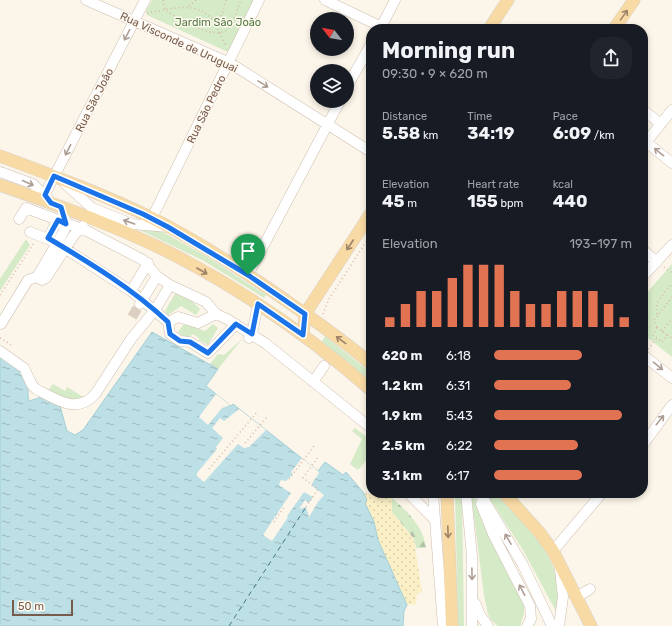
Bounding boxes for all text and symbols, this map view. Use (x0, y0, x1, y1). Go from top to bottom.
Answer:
one-way arrow (620, 9, 628, 20)
street label: Rua Visconde de Uruguai (118, 10, 240, 75)
north arrow (310, 12, 354, 56)
map controls (310, 12, 354, 108)
park label: Jardim São João (175, 16, 261, 29)
one-way arrow (123, 29, 131, 41)
text: Morning run (382, 37, 515, 64)
button: share (590, 37, 632, 79)
button: layers (310, 64, 354, 108)
street label: Rua São João (73, 66, 116, 134)
text: 09:30 · 9 × 620 m (382, 66, 488, 81)
street label: Rua São Pedro (184, 73, 229, 146)
one-way arrow (257, 80, 269, 88)
text: Distance (382, 110, 427, 123)
text: Time (467, 110, 492, 123)
text: Pace (553, 110, 578, 123)
text: 5.58 (382, 123, 420, 143)
text: 34:19 (467, 123, 514, 143)
text: 6:09 (553, 123, 591, 143)
text: km (420, 129, 438, 142)
text: /km (591, 129, 615, 142)
one-way arrow (63, 144, 71, 156)
one-way arrow (654, 148, 665, 157)
text: Elevation (382, 178, 429, 191)
text: Heart rate (467, 178, 519, 191)
text: kcal (553, 178, 573, 191)
one-way arrow (22, 180, 34, 187)
text: 45 (382, 191, 405, 211)
text: 155 (467, 191, 498, 211)
text: 440 (553, 191, 587, 211)
text: m (405, 197, 417, 210)
text: bpm (498, 197, 523, 210)
one-way arrow (124, 218, 136, 226)
pin (231, 234, 265, 275)
text: Elevation (382, 236, 438, 251)
text: 193–197 m (569, 236, 632, 251)
one-way arrow (346, 239, 354, 250)
icon: arrive (237, 240, 259, 262)
one-way arrow (196, 267, 208, 275)
one-way arrow (335, 336, 346, 344)
text: 620 m (382, 348, 422, 363)
text: 6:18 (446, 348, 471, 363)
one-way arrow (652, 362, 663, 371)
text: 1.2 km (382, 378, 423, 393)
text: 6:31 (446, 378, 470, 393)
text: 1.9 km (382, 408, 422, 423)
text: 5:43 (446, 408, 473, 423)
one-way arrow (656, 414, 665, 425)
text: 2.5 km (382, 438, 425, 453)
text: 6:22 (446, 438, 472, 453)
text: 3.1 km (382, 468, 422, 483)
text: 6:17 (446, 468, 469, 483)
one-way arrow (445, 525, 452, 538)
one-way arrow (503, 533, 511, 545)
one-way arrow (468, 567, 476, 580)
one-way arrow (517, 584, 525, 596)
scale bar (12, 598, 73, 617)
text: 50 m (18, 600, 44, 613)

